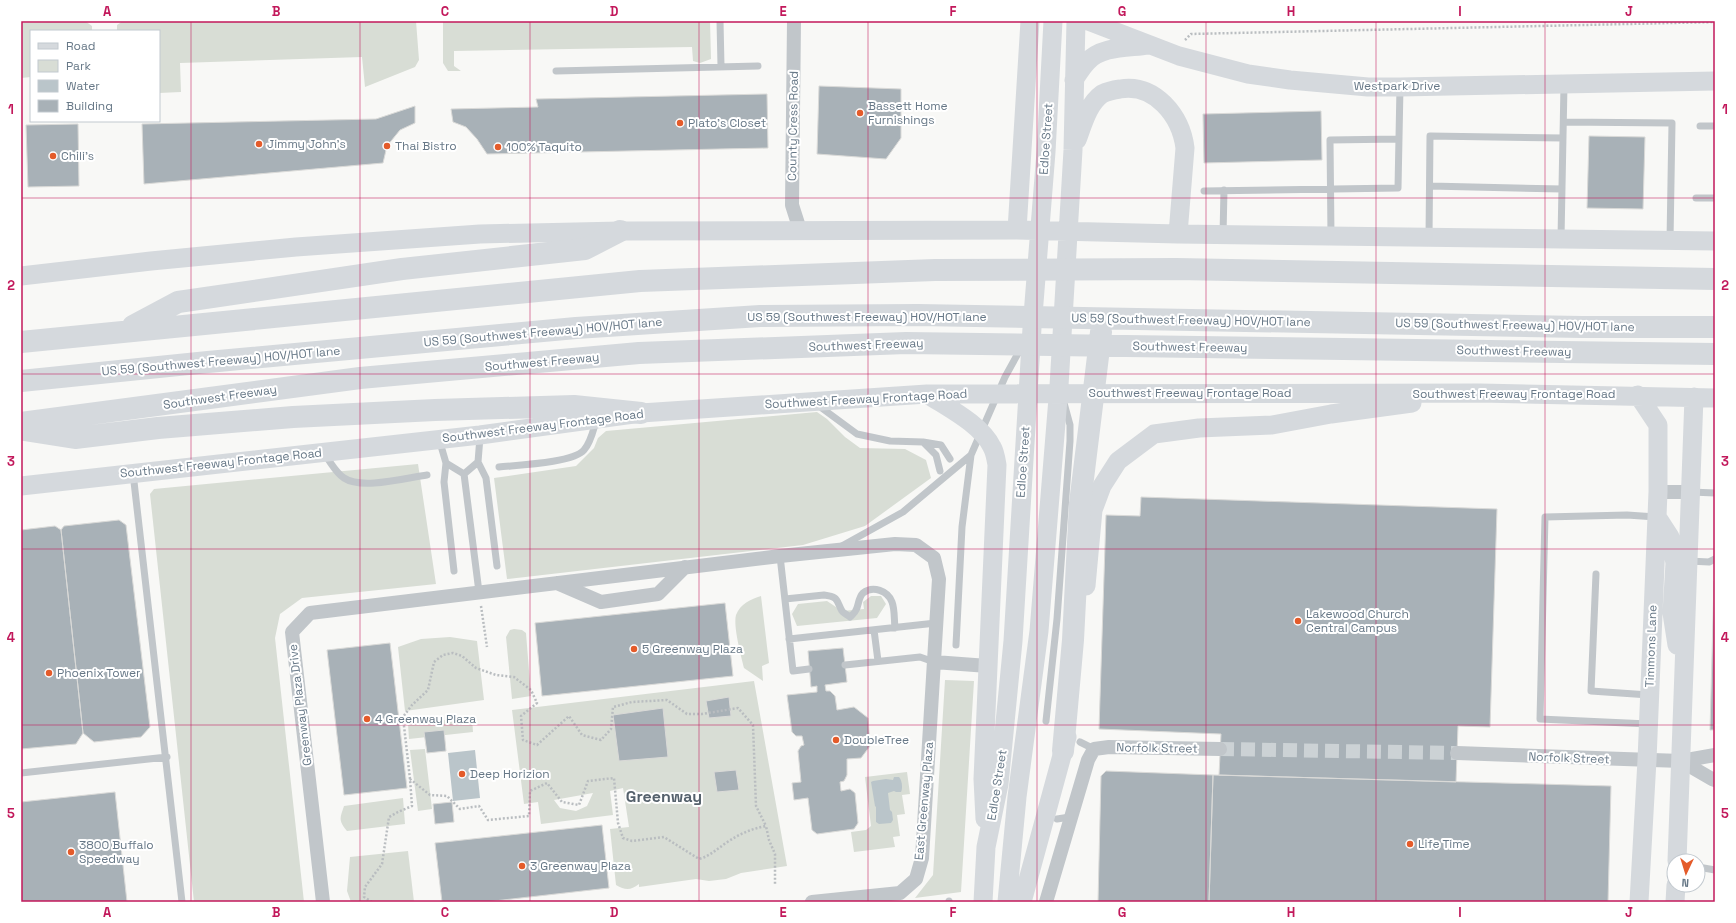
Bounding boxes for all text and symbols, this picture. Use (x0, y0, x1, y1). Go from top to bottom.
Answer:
text: A (103, 3, 112, 20)
text: B (272, 3, 281, 20)
text: C (441, 3, 449, 20)
text: D (610, 3, 619, 20)
text: E (779, 3, 787, 20)
text: F (950, 3, 957, 20)
text: G (1118, 3, 1126, 20)
text: H (1287, 3, 1295, 20)
text: I (1458, 3, 1462, 20)
text: J (1625, 3, 1633, 20)
legend (30, 30, 160, 122)
text: Road (66, 38, 95, 54)
text: Park (66, 58, 91, 74)
street label: County Cress Road (784, 71, 802, 181)
text: Water (66, 78, 100, 94)
street label: Westpark Drive (1354, 78, 1440, 94)
text: Building (66, 98, 113, 114)
place label: Bassett Home Furnishings (868, 98, 948, 128)
text: 1 (8, 101, 14, 118)
text: 1 (1722, 101, 1728, 118)
street label: Edloe Street (1036, 103, 1056, 175)
marker: Bassett Home Furnishings (855, 108, 865, 118)
place label: Plato's Closet (688, 115, 766, 131)
marker: Plato's Closet (675, 118, 685, 128)
place label: Jimmy John's (267, 136, 346, 152)
place label: Thai Bistro (395, 138, 457, 154)
marker: Jimmy John's (254, 139, 264, 149)
place label: 100% Taquito (506, 139, 582, 155)
marker: Thai Bistro (382, 141, 392, 151)
marker: 100% Taquito (493, 142, 503, 152)
place label: Chili's (61, 148, 94, 164)
marker: Chili's (48, 151, 58, 161)
text: 2 (7, 277, 15, 294)
text: 2 (1721, 277, 1729, 294)
street label: US 59 (Southwest Freeway) HOV/HOT lane (747, 309, 987, 325)
street label: US 59 (Southwest Freeway) HOV/HOT lane (1071, 310, 1311, 330)
street label: US 59 (Southwest Freeway) HOV/HOT lane (423, 314, 663, 350)
street label: US 59 (Southwest Freeway) HOV/HOT lane (1395, 315, 1635, 335)
street label: Southwest Freeway (808, 335, 924, 355)
street label: Southwest Freeway (1132, 338, 1248, 356)
street label: Southwest Freeway (1456, 342, 1572, 360)
street label: US 59 (Southwest Freeway) HOV/HOT lane (101, 343, 341, 379)
street label: Southwest Freeway (484, 349, 600, 375)
street label: Southwest Freeway (162, 381, 278, 413)
street label: Southwest Freeway Frontage Road (1089, 385, 1291, 401)
street label: Southwest Freeway Frontage Road (764, 386, 968, 412)
street label: Southwest Freeway Frontage Road (1413, 386, 1615, 402)
street label: Southwest Freeway Frontage Road (441, 406, 645, 446)
street label: Edloe Street (1013, 426, 1033, 498)
street label: Southwest Freeway Frontage Road (119, 444, 323, 482)
text: 3 (7, 453, 15, 470)
text: 3 (1721, 453, 1729, 470)
street label: Timmons Lane (1642, 604, 1660, 688)
place label: Lakewood Church Central Campus (1306, 606, 1409, 636)
marker: Lakewood Church Central Campus (1293, 616, 1303, 626)
text: 4 (7, 629, 15, 646)
text: 4 (1721, 629, 1729, 646)
place label: 5 Greenway Plaza (642, 641, 743, 657)
street label: Greenway Plaza Drive (285, 643, 315, 767)
marker: 5 Greenway Plaza (629, 644, 639, 654)
place label: Phoenix Tower (57, 665, 141, 681)
marker: Phoenix Tower (44, 668, 54, 678)
place label: 4 Greenway Plaza (375, 711, 476, 727)
marker: 4 Greenway Plaza (362, 714, 372, 724)
place label: DoubleTree (844, 732, 909, 748)
marker: DoubleTree (831, 735, 841, 745)
street label: Norfolk Street (1116, 739, 1198, 757)
street label: East Greenway Plaza (911, 741, 937, 861)
street label: Edloe Street (983, 748, 1011, 822)
street label: Norfolk Street (1528, 749, 1610, 767)
place label: Deep Horizion (470, 766, 550, 782)
marker: Deep Horizion (457, 769, 467, 779)
district label: Greenway (626, 786, 702, 807)
text: 5 (7, 805, 15, 822)
text: 5 (1721, 805, 1729, 822)
place label: Life Time (1418, 836, 1470, 852)
place label: 3800 Buffalo Speedway (79, 837, 154, 867)
marker: Life Time (1405, 839, 1415, 849)
marker: 3800 Buffalo Speedway (66, 847, 76, 857)
north arrow (1666, 853, 1706, 893)
place label: 3 Greenway Plaza (530, 858, 631, 874)
marker: 3 Greenway Plaza (517, 861, 527, 871)
text: N (1681, 876, 1689, 890)
text: A (103, 904, 112, 921)
text: B (272, 904, 281, 921)
text: C (441, 904, 449, 921)
text: D (610, 904, 619, 921)
text: E (779, 904, 787, 921)
text: F (950, 904, 957, 921)
text: G (1118, 904, 1126, 921)
text: H (1287, 904, 1295, 921)
text: I (1458, 904, 1462, 921)
text: J (1625, 904, 1633, 921)

